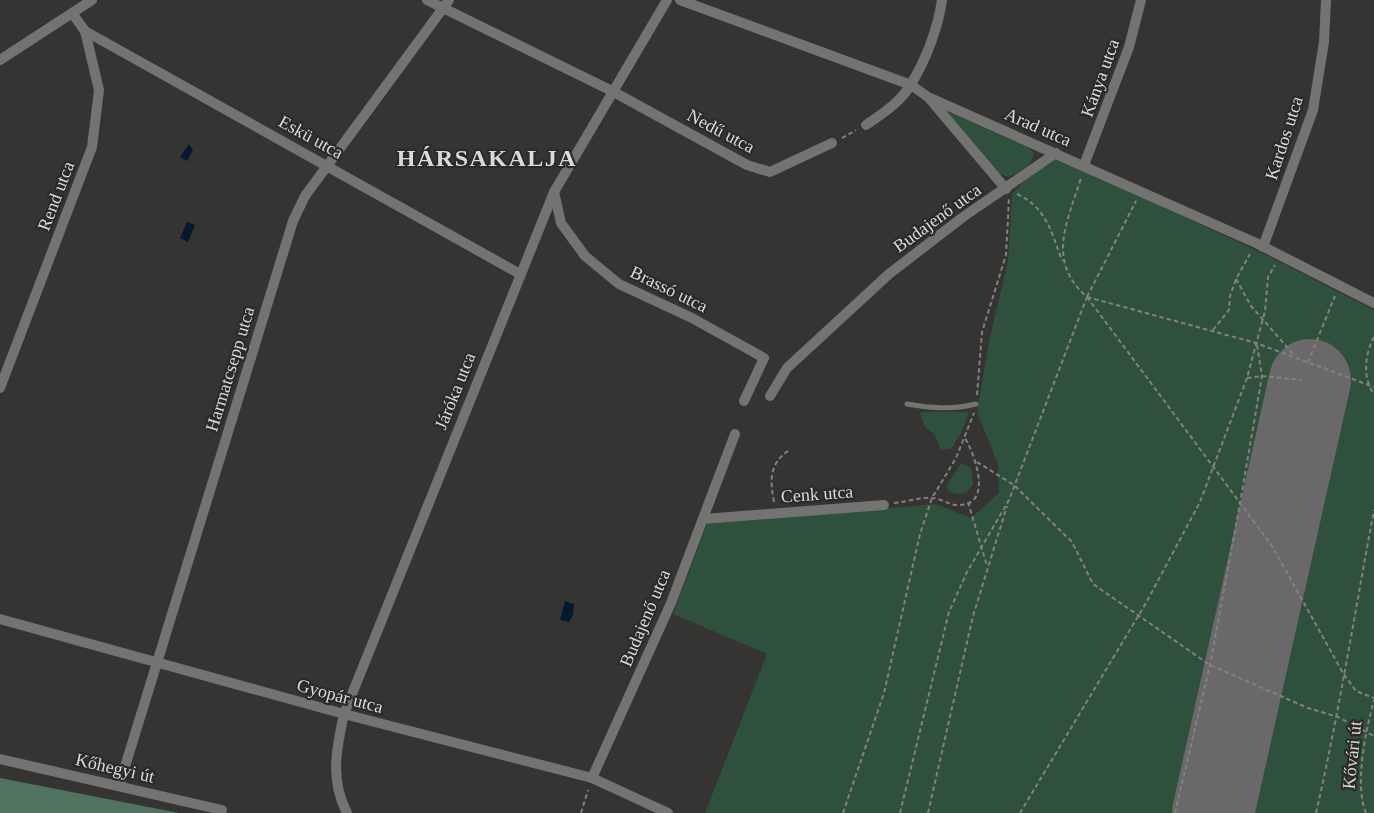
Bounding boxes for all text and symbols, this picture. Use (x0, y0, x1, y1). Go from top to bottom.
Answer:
street label: Kánya utca (1077, 36, 1123, 120)
street label: Kardos utca (1261, 94, 1307, 182)
street label: Arad utca (1002, 104, 1074, 150)
street label: Nedű utca (684, 105, 758, 157)
street label: Eskü utca (275, 111, 347, 163)
district label: HÁRSAKALJA (397, 145, 577, 171)
street label: Rend utca (34, 159, 78, 233)
street label: Budajenő utca (889, 179, 985, 256)
street label: Brassó utca (627, 262, 711, 316)
street label: Harmatcsepp utca (202, 304, 258, 434)
street label: Járóka utca (430, 349, 480, 433)
street label: Cenk utca (780, 481, 854, 507)
street label: Budajenő utca (616, 566, 674, 670)
street label: Gyopár utca (295, 675, 385, 717)
street label: Kővári út (1338, 720, 1366, 790)
street label: Kőhegyi út (74, 749, 156, 787)

